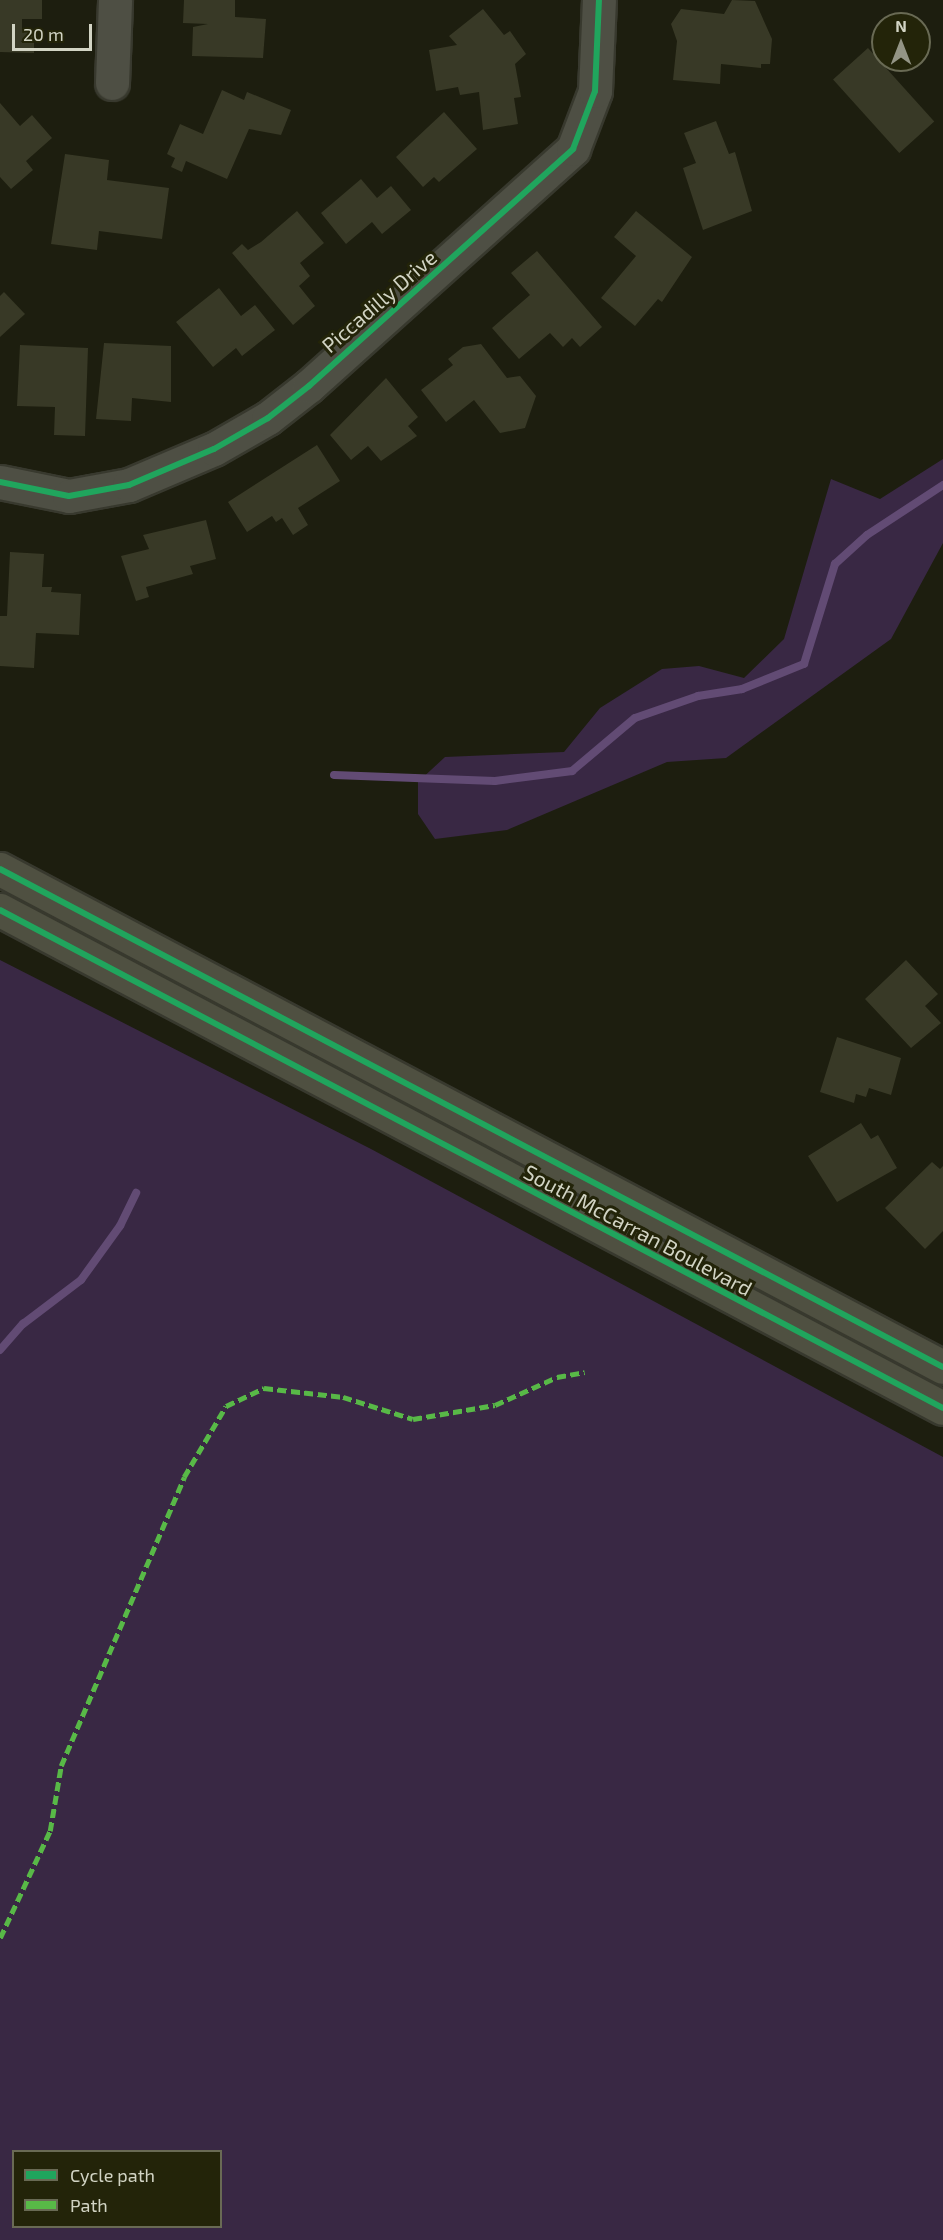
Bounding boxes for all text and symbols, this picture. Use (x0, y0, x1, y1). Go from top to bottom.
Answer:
scale bar (15, 12, 94, 50)
north arrow (871, 12, 931, 72)
text: N (895, 16, 907, 35)
text: 20 m (23, 23, 64, 45)
street label: Piccadilly Drive (316, 244, 442, 358)
street label: South McCarran Boulevard (519, 1159, 757, 1301)
legend (12, 2150, 222, 2228)
text: Cycle path (70, 2164, 155, 2186)
text: Path (70, 2194, 108, 2216)

